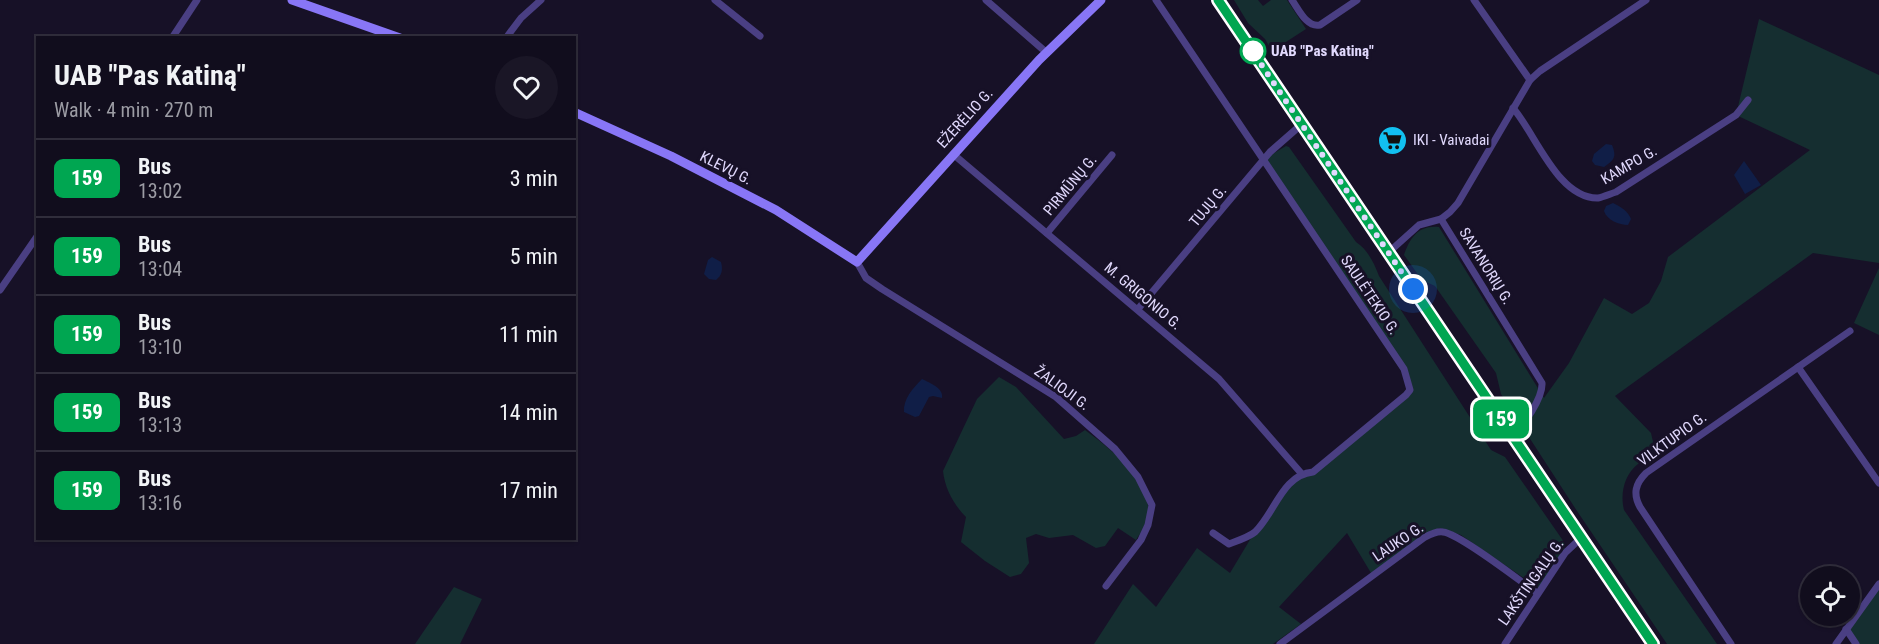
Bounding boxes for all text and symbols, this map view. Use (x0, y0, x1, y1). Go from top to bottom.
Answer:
marker: UAB "Pas Katiną" (1240, 38, 1266, 64)
place label: UAB "Pas Katiną" (1271, 42, 1374, 60)
button: heart (495, 56, 558, 119)
text: UAB "Pas Katiną" (54, 59, 246, 92)
street label: EŽERĖLIO G. (933, 84, 997, 152)
text: Walk · 4 min · 270 m (54, 98, 213, 122)
supermarket icon: IKI - Vaivadai (1376, 124, 1408, 156)
place label: IKI - Vaivadai (1413, 131, 1490, 149)
street label: KAMPO G. (1598, 142, 1660, 188)
street label: KLEVŲ G. (697, 147, 755, 189)
street label: PIRMŪNŲ G. (1039, 151, 1101, 219)
text: Bus (138, 154, 171, 179)
text: 159 (71, 166, 103, 190)
text: 3 min (510, 166, 558, 191)
text: 13:02 (138, 179, 182, 203)
street label: TUJŲ G. (1186, 182, 1230, 230)
street label: SAVANORIŲ G. (1455, 224, 1517, 308)
text: Bus (138, 232, 171, 257)
text: 159 (71, 244, 103, 268)
text: 5 min (510, 244, 558, 269)
street label: SAULĖTEKIO G. (1337, 252, 1403, 338)
text: 13:04 (138, 257, 182, 281)
street label: M. GRIGONIO G. (1101, 258, 1185, 334)
your location (1398, 274, 1428, 304)
text: Bus (138, 310, 171, 335)
text: 159 (71, 322, 103, 346)
text: 11 min (499, 322, 558, 347)
text: 13:10 (138, 335, 182, 359)
street label: ŽALIOJI G. (1031, 362, 1093, 414)
text: Bus (138, 388, 171, 413)
text: 159 (71, 400, 103, 424)
text: 14 min (499, 400, 558, 425)
line badge: 159 (1466, 400, 1535, 438)
text: 159 (1485, 407, 1517, 431)
street label: VILKTUPIO G. (1634, 408, 1710, 470)
text: 13:13 (138, 413, 182, 437)
text: Bus (138, 466, 171, 491)
text: 159 (71, 478, 103, 502)
text: 17 min (499, 478, 558, 503)
text: 13:16 (138, 491, 182, 515)
street label: LAUKO G. (1369, 518, 1427, 566)
street label: LAKŠTINGALŲ G. (1494, 535, 1568, 629)
map controls (1800, 566, 1860, 626)
button: locate (1800, 566, 1860, 626)

